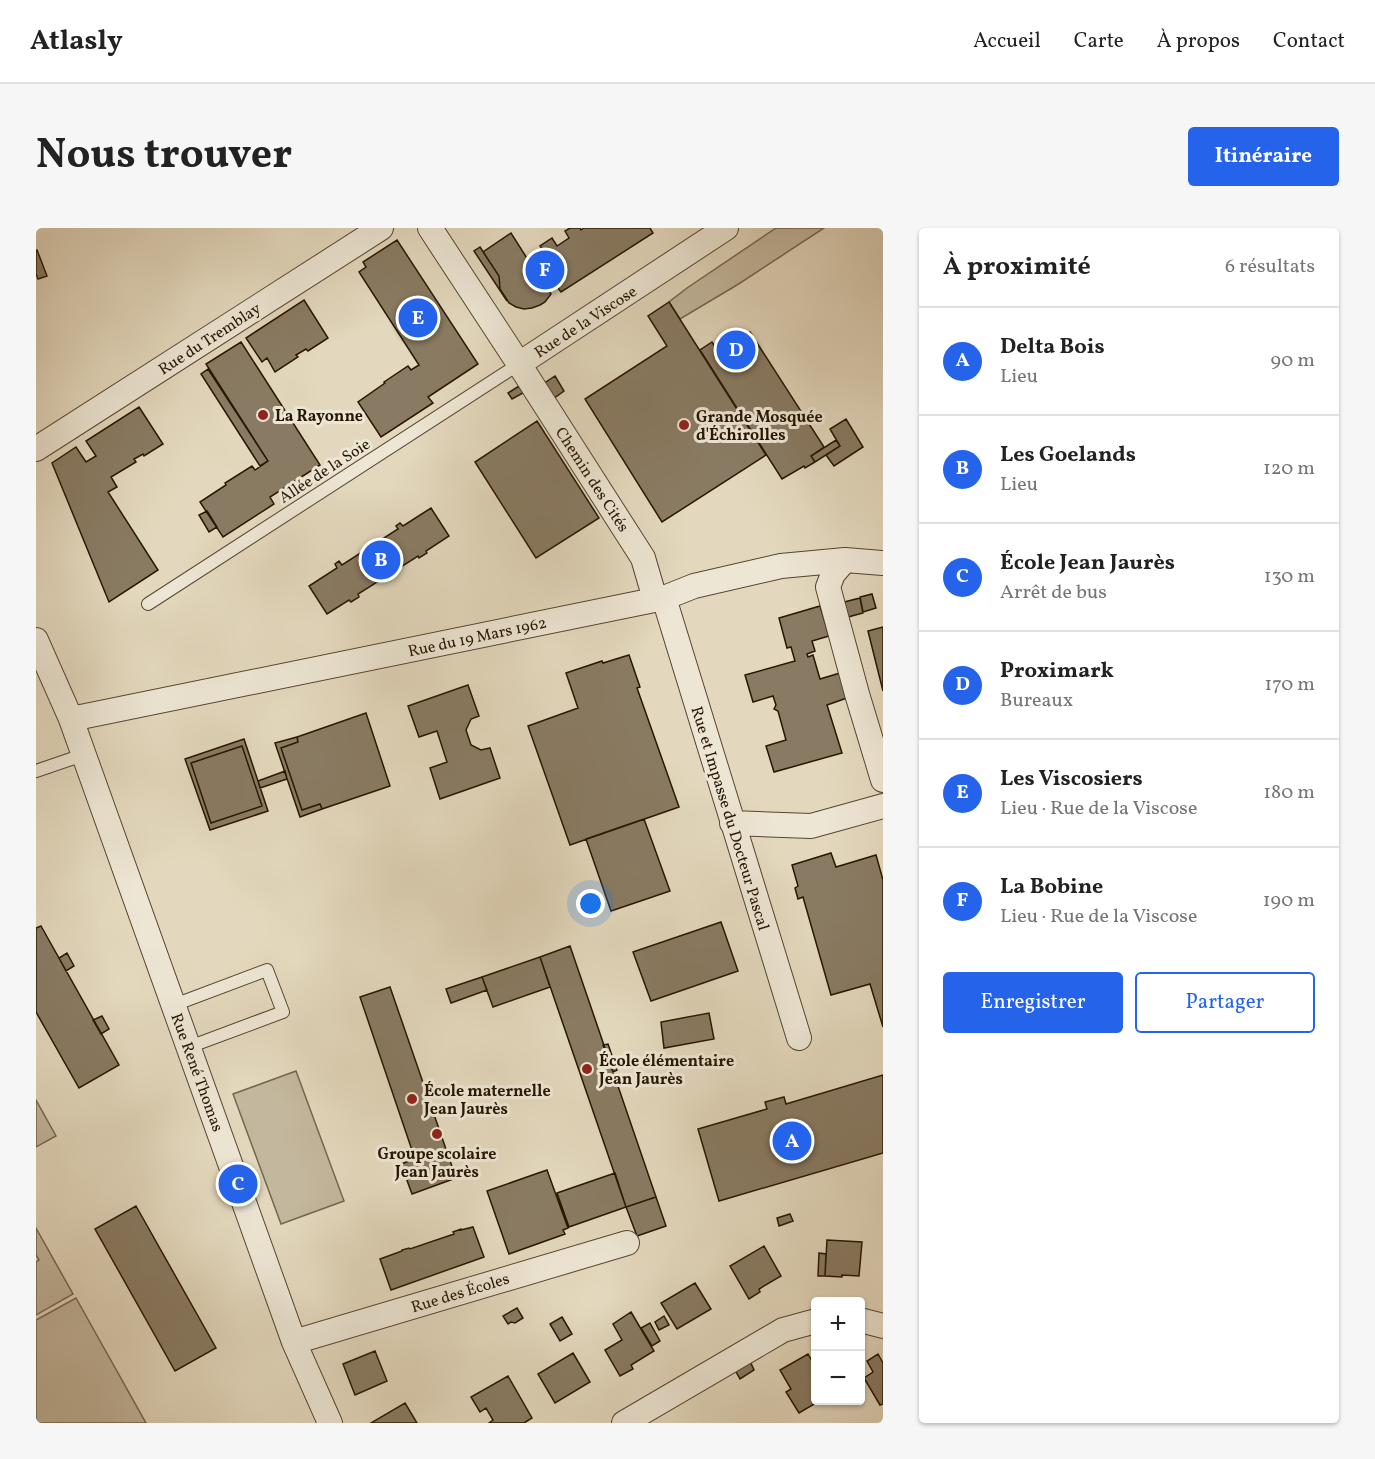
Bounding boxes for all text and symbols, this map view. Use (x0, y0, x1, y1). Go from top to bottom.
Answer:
text: Atlasly (30, 22, 123, 61)
text: Accueil (973, 27, 1041, 56)
text: Carte (1074, 27, 1124, 56)
text: À propos (1157, 27, 1240, 56)
text: Contact (1273, 27, 1345, 56)
text: Nous trouver (36, 127, 292, 186)
button: Itinéraire (1188, 127, 1339, 186)
pin: F (526, 248, 564, 292)
text: À proximité (943, 249, 1091, 285)
text: 6 résultats (1225, 253, 1315, 281)
street label: Rue de la Viscose (531, 281, 642, 364)
pin: E (398, 296, 437, 340)
street label: Rue du Tremblay (155, 298, 266, 381)
pin: D (716, 328, 756, 372)
text: Delta Bois (1000, 332, 1105, 363)
text: A (955, 347, 970, 375)
text: 90 m (1271, 347, 1315, 375)
text: Lieu (1000, 363, 1038, 391)
place label: La Rayonne (275, 406, 363, 428)
place label: Grande Mosquée d'Échirolles (696, 407, 823, 447)
marker: La Rayonne (256, 408, 270, 422)
marker: Grande Mosquée d'Échirolles (677, 418, 691, 432)
street label: Chemin des Cités (549, 423, 634, 537)
street label: Allée de la Soie (275, 434, 375, 509)
text: Les Goelands (1000, 440, 1136, 471)
text: B (956, 455, 969, 483)
text: 120 m (1263, 455, 1315, 483)
text: Lieu (1000, 471, 1038, 499)
pin: B (362, 538, 400, 582)
text: École Jean Jaurès (1000, 548, 1175, 579)
text: C (956, 563, 969, 591)
text: 130 m (1264, 563, 1315, 591)
text: Arrêt de bus (1000, 579, 1107, 607)
street label: Rue du 19 Mars 1962 (406, 613, 549, 663)
text: Proximark (1000, 656, 1114, 687)
text: D (955, 671, 970, 699)
text: 170 m (1265, 671, 1315, 699)
text: Bureaux (1000, 687, 1073, 715)
street label: Rue et Impasse du Docteur Pascal (684, 704, 774, 933)
text: Les Viscosiers (1000, 764, 1143, 795)
text: E (956, 779, 969, 807)
text: 180 m (1263, 779, 1315, 807)
text: Lieu · Rue de la Viscose (1000, 795, 1197, 823)
text: La Bobine (1000, 872, 1103, 903)
text: F (957, 887, 968, 915)
text: 190 m (1263, 887, 1315, 915)
your location (576, 889, 605, 918)
text: Lieu · Rue de la Viscose (1000, 903, 1197, 931)
button: Enregistrer (943, 972, 1123, 1033)
button: Partager (1135, 972, 1315, 1033)
street label: Rue René Thomas (164, 1010, 228, 1135)
place label: École élémentaire Jean Jaurès (598, 1051, 734, 1091)
marker: École élémentaire Jean Jaurès (580, 1062, 594, 1076)
place label: École maternelle Jean Jaurès (423, 1081, 551, 1121)
marker: École maternelle Jean Jaurès (405, 1092, 419, 1106)
pin: A (772, 1118, 812, 1164)
marker: Groupe scolaire Jean Jaurès (430, 1127, 444, 1141)
place label: Groupe scolaire Jean Jaurès (378, 1144, 496, 1184)
pin: C (218, 1162, 258, 1206)
street label: Rue des Écoles (409, 1268, 513, 1319)
map controls (811, 1297, 865, 1405)
button: + (811, 1297, 865, 1351)
button: − (811, 1351, 865, 1405)

